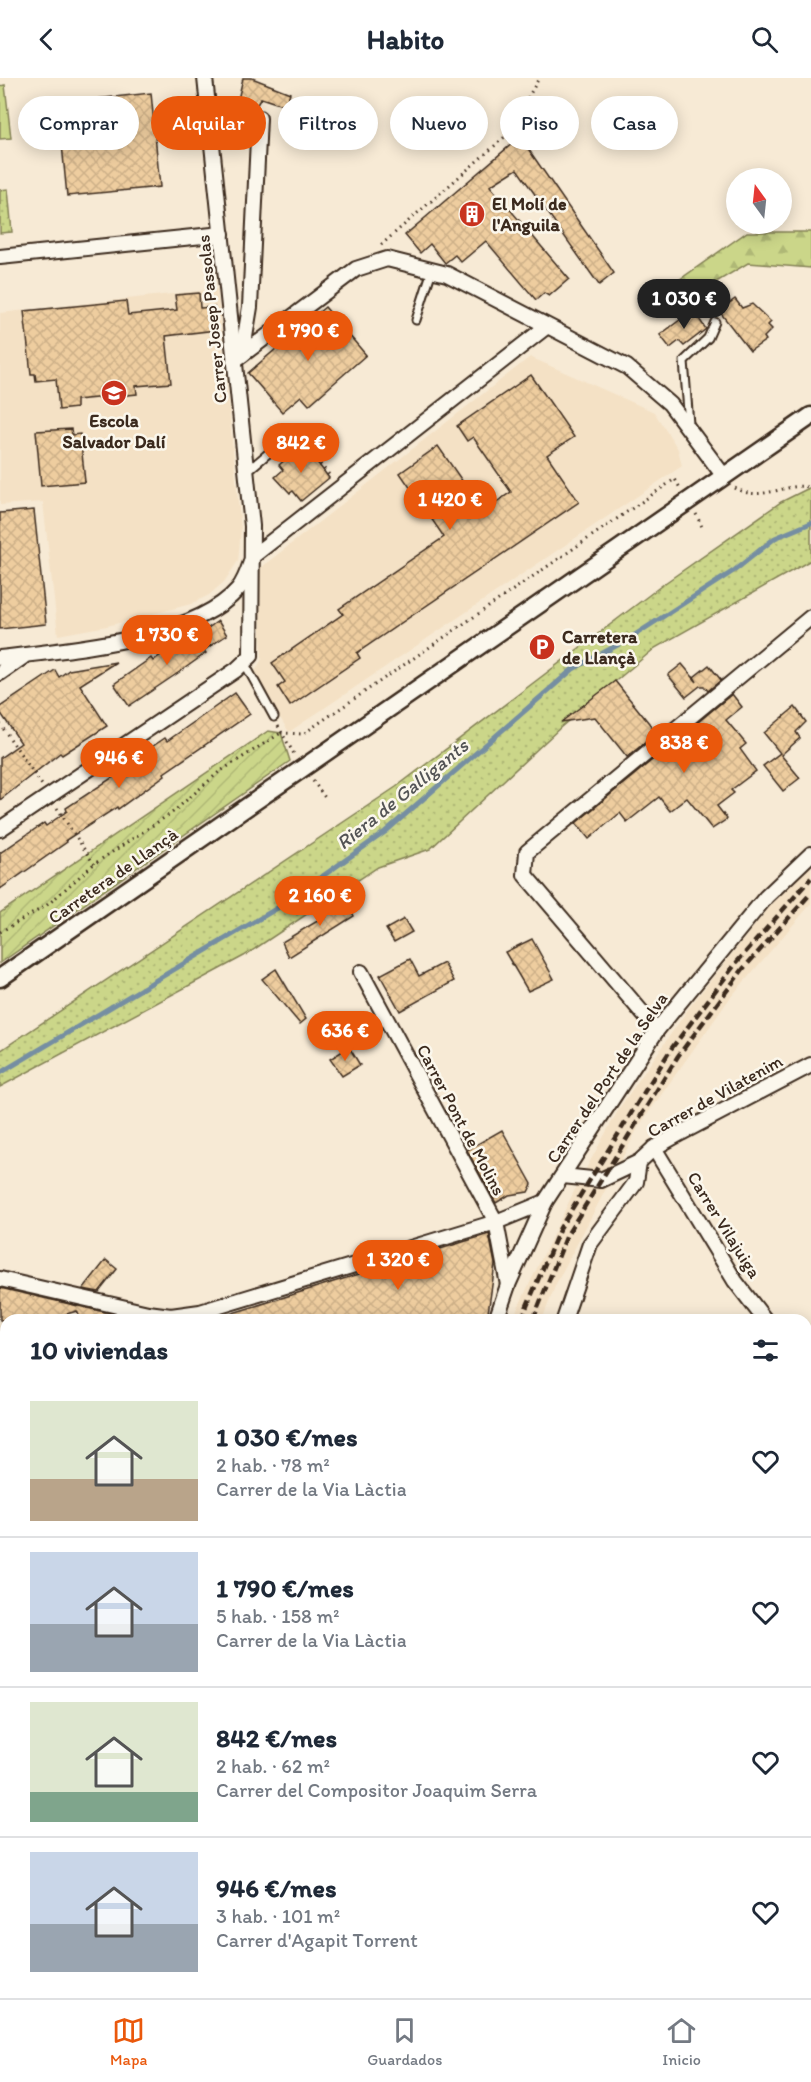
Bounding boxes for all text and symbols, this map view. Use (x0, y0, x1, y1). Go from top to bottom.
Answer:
icon: back (30, 23, 63, 56)
text: Habito (367, 23, 444, 56)
icon: search (748, 23, 781, 56)
chip: Comprar (18, 96, 139, 150)
chip: Alquilar (151, 96, 266, 150)
chip: Filtros (278, 96, 378, 150)
chip: Nuevo (390, 96, 488, 150)
chip: Piso (500, 96, 579, 150)
chip: Casa (591, 96, 678, 150)
north arrow (726, 168, 792, 234)
map controls (726, 168, 792, 234)
place label: El Molí de l'Anguila (492, 193, 567, 236)
building icon: El Molí de l'Anguila (457, 199, 487, 229)
street label: Carrer Josep Passolas (192, 234, 232, 404)
pin: 1 030 € (629, 279, 739, 330)
text: 1 030 € (651, 286, 717, 310)
pin: 1 790 € (253, 311, 363, 362)
text: 1 790 € (277, 318, 339, 342)
school or university icon: Escola Salvador Dalí (99, 378, 129, 408)
place label: Escola Salvador Dalí (63, 410, 166, 453)
pin: 842 € (259, 423, 343, 474)
text: 842 € (276, 430, 326, 454)
pin: 1 420 € (395, 480, 505, 531)
text: 1 420 € (418, 487, 482, 511)
pin: 1 730 € (112, 615, 222, 666)
text: 1 730 € (136, 622, 198, 646)
place label: Carretera de Llançà (562, 626, 638, 669)
parking icon: Carretera de Llançà (527, 632, 557, 662)
pin: 838 € (642, 723, 726, 774)
text: 838 € (660, 730, 708, 754)
water label: Riera de Galligants (331, 733, 474, 855)
pin: 946 € (77, 738, 161, 789)
text: 946 € (95, 745, 143, 769)
street label: Carretera de Llançà (44, 823, 183, 929)
pin: 2 160 € (265, 876, 375, 927)
text: 2 160 € (288, 883, 352, 907)
street label: Carrer del Port de la Selva (542, 988, 672, 1167)
pin: 636 € (303, 1011, 387, 1062)
text: 636 € (321, 1018, 369, 1042)
street label: Carrer Pont de Molins (412, 1041, 510, 1199)
street label: Carrer de Vilatenim (644, 1049, 787, 1142)
street label: Carrer Vilajuiga (682, 1168, 766, 1283)
pin: 1 320 € (343, 1240, 453, 1291)
text: 1 320 € (366, 1247, 430, 1271)
text: 10 viviendas (30, 1334, 168, 1366)
icon: filters (749, 1334, 782, 1367)
text: 1 030 €/mes (216, 1421, 358, 1453)
icon: home (78, 1425, 150, 1497)
icon: heart (749, 1445, 782, 1478)
text: 2 hab. · 78 m² (216, 1453, 330, 1477)
text: Carrer de la Via Làctia (216, 1477, 407, 1501)
text: 1 790 €/mes (216, 1572, 354, 1604)
icon: home (78, 1576, 150, 1648)
icon: heart (749, 1596, 782, 1629)
text: 5 hab. · 158 m² (216, 1604, 340, 1628)
text: Carrer de la Via Làctia (216, 1628, 407, 1652)
text: 842 €/mes (216, 1722, 337, 1754)
icon: home (78, 1726, 150, 1798)
icon: heart (749, 1746, 782, 1779)
text: 2 hab. · 62 m² (216, 1754, 330, 1778)
text: Carrer del Compositor Joaquim Serra (216, 1778, 537, 1802)
text: 946 €/mes (216, 1872, 336, 1904)
icon: home (78, 1876, 150, 1948)
icon: heart (749, 1896, 782, 1929)
text: 3 hab. · 101 m² (216, 1904, 340, 1928)
text: Carrer d'Agapit Torrent (216, 1928, 418, 1952)
tab: Mapa (110, 2014, 147, 2069)
tab: Guardados (367, 2014, 442, 2069)
tab: Inicio (662, 2014, 701, 2069)

